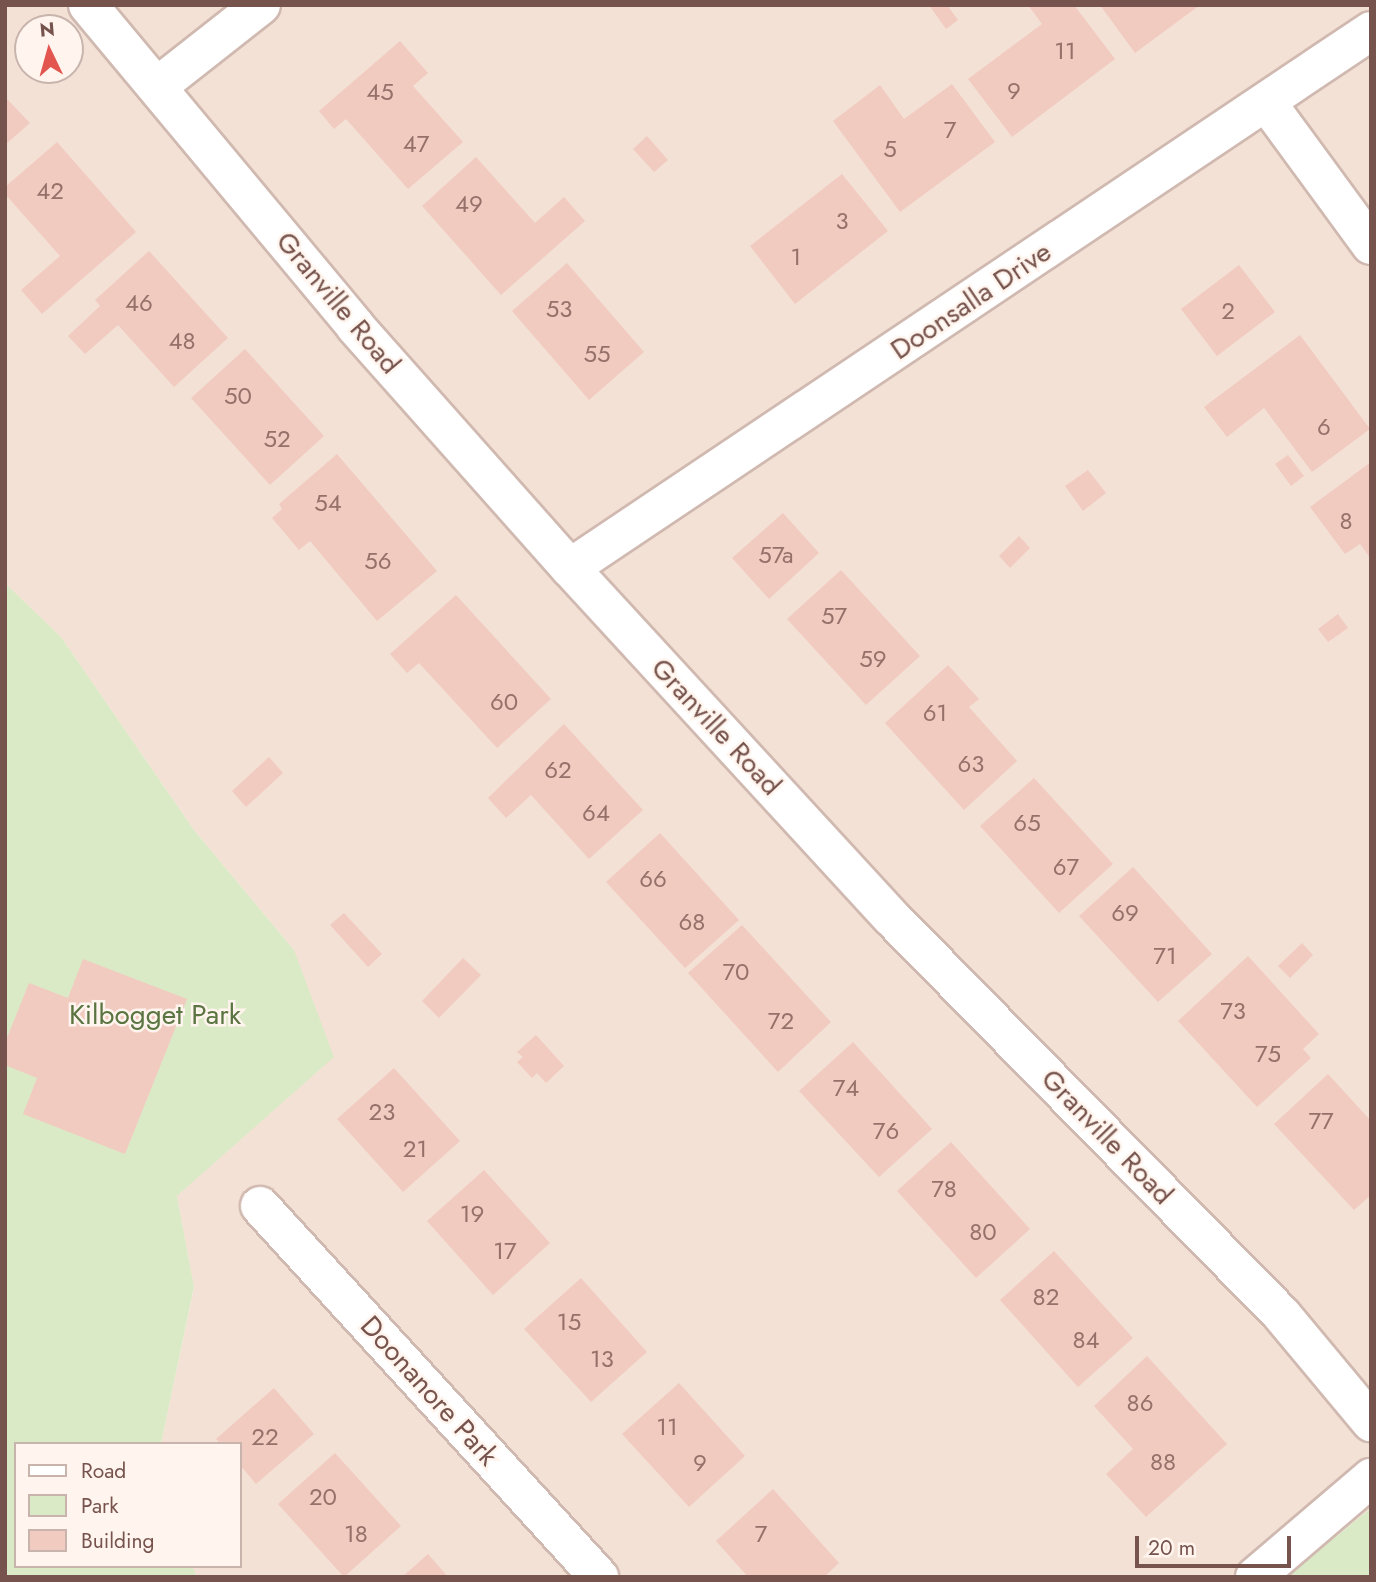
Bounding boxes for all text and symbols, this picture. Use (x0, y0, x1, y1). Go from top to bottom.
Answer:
north arrow (14, 14, 84, 84)
text: N (39, 15, 56, 44)
house number: 11 (1054, 37, 1076, 65)
house number: 9 (1007, 77, 1021, 105)
house number: 45 (366, 78, 394, 106)
house number: 7 (944, 116, 956, 144)
house number: 47 (403, 130, 429, 158)
house number: 5 (883, 135, 897, 163)
house number: 42 (36, 177, 64, 205)
house number: 49 (455, 190, 483, 218)
house number: 3 (835, 207, 849, 235)
street label: Granville Road (269, 225, 407, 381)
street label: Doonsalla Drive (884, 235, 1058, 367)
house number: 1 (791, 243, 801, 271)
house number: 46 (125, 289, 153, 317)
house number: 53 (546, 295, 572, 323)
house number: 2 (1221, 297, 1235, 325)
house number: 48 (168, 327, 196, 355)
house number: 55 (583, 340, 611, 368)
house number: 50 (224, 382, 252, 410)
house number: 6 (1317, 413, 1331, 441)
house number: 52 (263, 425, 291, 453)
house number: 54 (314, 489, 342, 517)
house number: 8 (1339, 507, 1353, 535)
house number: 57a (758, 541, 794, 569)
house number: 56 (364, 547, 392, 575)
house number: 57 (821, 602, 847, 630)
house number: 59 (859, 645, 887, 673)
street label: Granville Road (644, 652, 788, 802)
house number: 60 (490, 688, 518, 716)
house number: 61 (923, 699, 947, 727)
house number: 63 (958, 750, 984, 778)
house number: 62 (544, 756, 572, 784)
house number: 64 (582, 799, 610, 827)
house number: 65 (1013, 809, 1041, 837)
house number: 67 (1053, 853, 1079, 881)
house number: 66 (639, 865, 667, 893)
house number: 69 (1111, 899, 1139, 927)
house number: 68 (679, 908, 705, 936)
house number: 71 (1153, 942, 1177, 970)
house number: 70 (723, 958, 749, 986)
house number: 73 (1220, 997, 1246, 1025)
park label: Kilbogget Park (69, 998, 241, 1032)
house number: 72 (768, 1007, 794, 1035)
house number: 75 (1255, 1040, 1281, 1068)
street label: Granville Road (1034, 1062, 1180, 1212)
house number: 74 (833, 1074, 859, 1102)
house number: 23 (369, 1098, 395, 1126)
house number: 77 (1308, 1107, 1334, 1135)
house number: 76 (873, 1117, 899, 1145)
house number: 21 (403, 1135, 427, 1163)
house number: 78 (931, 1175, 957, 1203)
house number: 19 (460, 1200, 484, 1228)
house number: 80 (969, 1218, 997, 1246)
house number: 17 (493, 1237, 517, 1265)
house number: 82 (1033, 1283, 1059, 1311)
house number: 15 (557, 1308, 581, 1336)
street label: Doonanore Park (353, 1309, 505, 1473)
house number: 84 (1072, 1326, 1100, 1354)
house number: 13 (590, 1345, 614, 1373)
house number: 86 (1127, 1389, 1153, 1417)
house number: 11 (656, 1413, 678, 1441)
house number: 22 (251, 1423, 279, 1451)
legend (14, 1442, 242, 1568)
house number: 88 (1150, 1448, 1176, 1476)
house number: 9 (693, 1449, 707, 1477)
text: Road (81, 1456, 126, 1486)
house number: 20 (309, 1483, 337, 1511)
text: Park (81, 1491, 118, 1521)
house number: 18 (344, 1520, 368, 1548)
house number: 7 (755, 1520, 767, 1548)
scale bar (1138, 1522, 1294, 1566)
text: Building (81, 1526, 154, 1556)
text: 20 m (1148, 1533, 1195, 1563)

